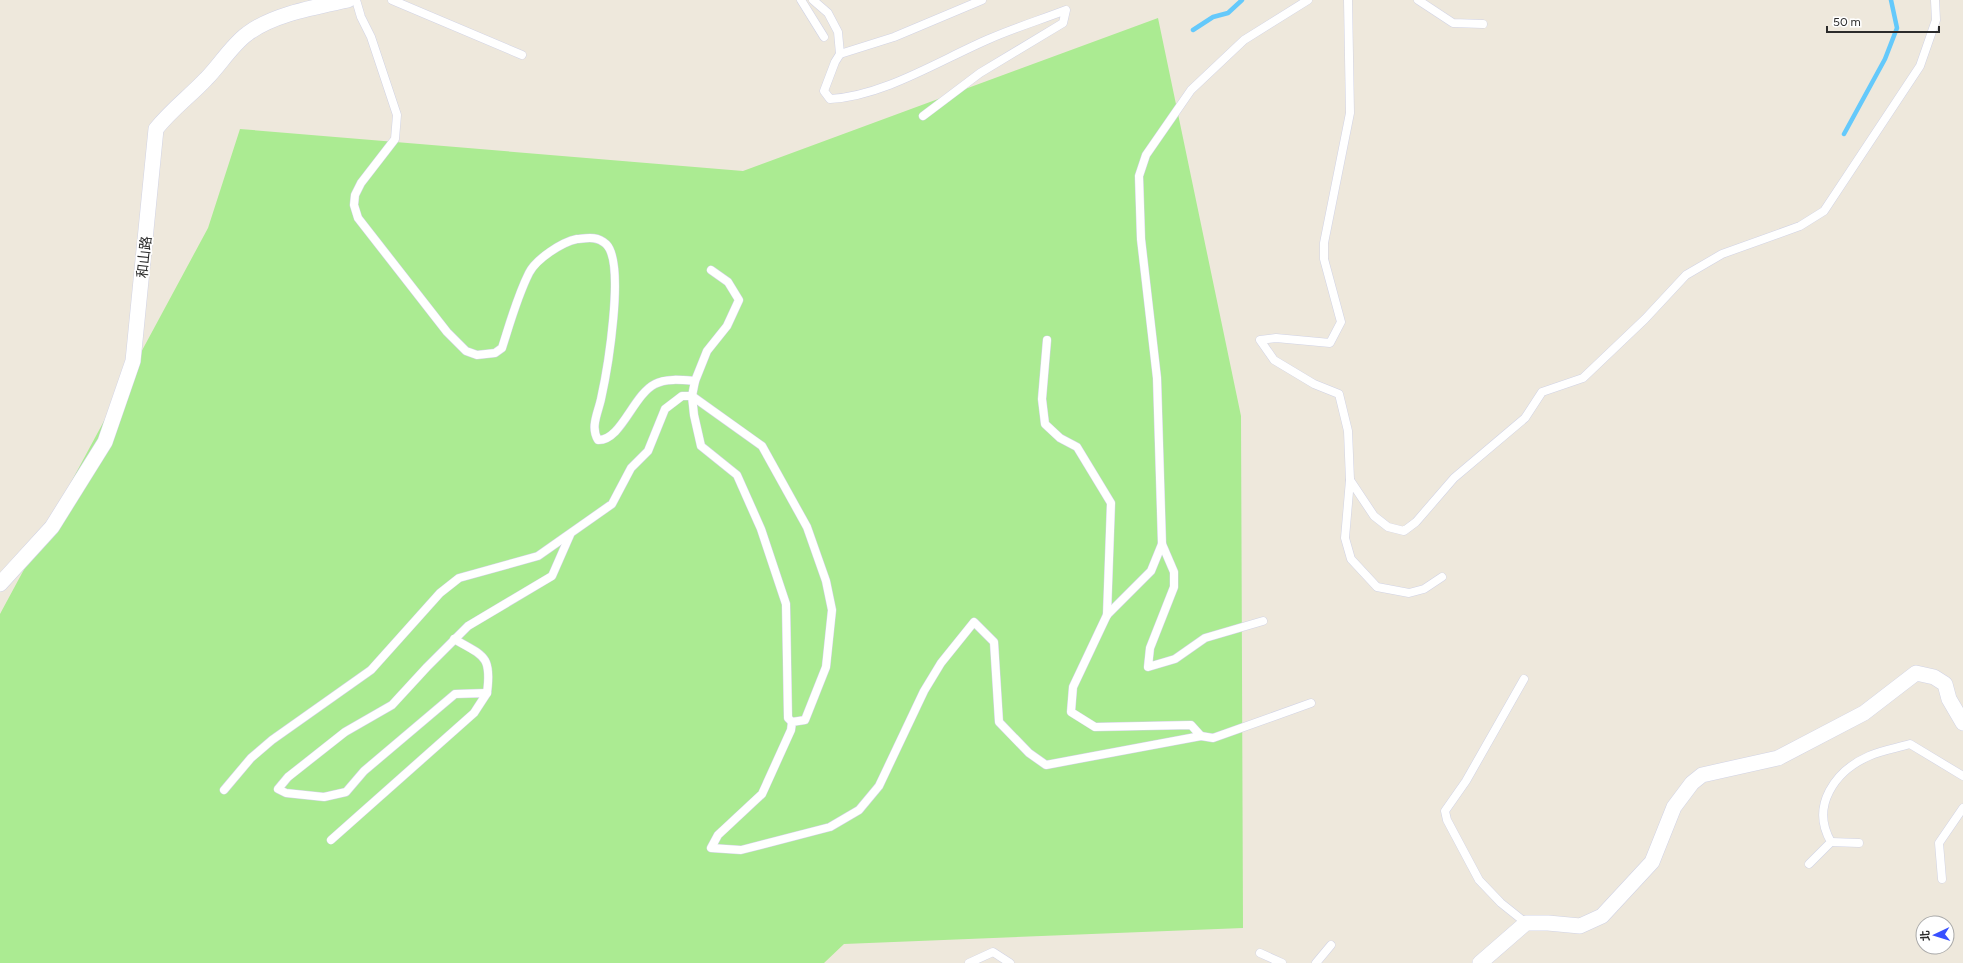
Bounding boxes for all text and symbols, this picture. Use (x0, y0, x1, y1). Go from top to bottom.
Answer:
scale bar (1827, 8, 1939, 34)
text: 50 m (1833, 15, 1861, 29)
street label: 和山路 (134, 235, 155, 279)
north arrow (1915, 915, 1955, 955)
text: 北 (1919, 930, 1932, 942)

